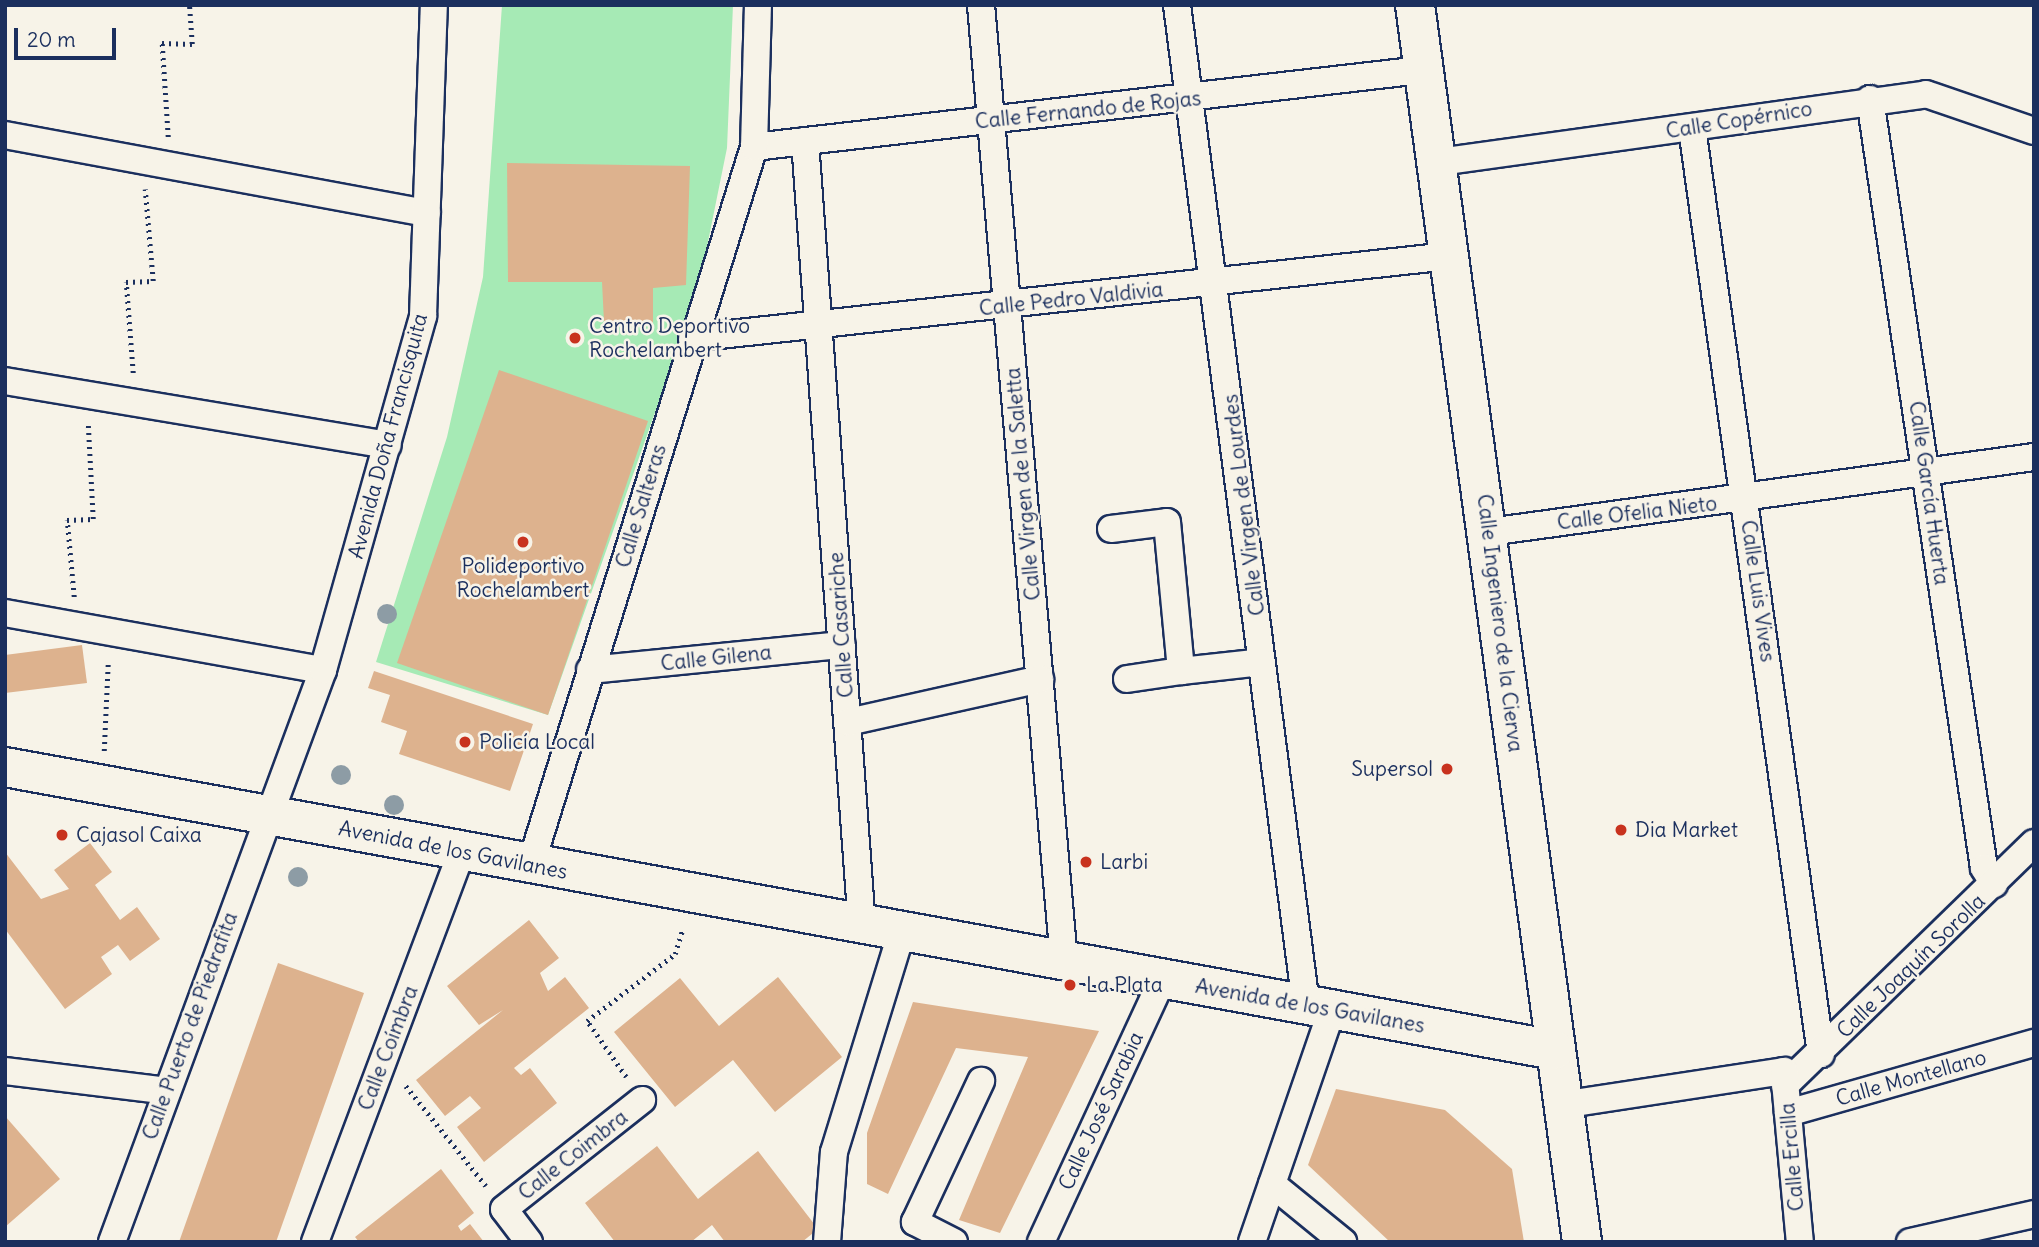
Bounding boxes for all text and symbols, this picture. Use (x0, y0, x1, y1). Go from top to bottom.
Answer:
scale bar (18, 14, 119, 58)
text: 20 m (27, 26, 76, 53)
street label: Calle Fernando de Rojas (974, 86, 1202, 134)
street label: Calle Copérnico (1664, 96, 1814, 144)
street label: Calle Pedro Valdivia (978, 277, 1164, 321)
street label: Avenida Doña Francisquita (343, 311, 433, 561)
place label: Centro Deportivo Rochelambert (589, 313, 750, 363)
marker: Centro Deportivo Rochelambert (567, 330, 583, 346)
street label: Calle Virgen de la Saletta (1000, 366, 1046, 602)
street label: Calle Virgen de Lourdes (1218, 393, 1270, 617)
street label: Calle García Huerta (1904, 399, 1954, 587)
street label: Calle Salteras (610, 441, 672, 571)
street label: Calle Ofelia Nieto (1556, 491, 1718, 535)
street label: Calle Ingeniero de la Cierva (1472, 493, 1528, 753)
street label: Calle Luis Vives (1736, 518, 1780, 664)
marker: Polideportivo Rochelambert (515, 534, 531, 550)
street label: Calle Casariche (823, 551, 859, 699)
place label: Polideportivo Rochelambert (457, 553, 589, 603)
street label: Calle Gilena (659, 640, 773, 676)
place label: Policía Local (479, 729, 595, 755)
marker: Policía Local (457, 734, 473, 750)
place label: Supersol (1351, 756, 1433, 782)
marker: Supersol (1439, 761, 1455, 777)
street label: Avenida de los Gavilanes (337, 815, 569, 885)
place label: Dia Market (1635, 817, 1738, 843)
place label: Cajasol Caixa (76, 822, 202, 848)
marker: Dia Market (1613, 822, 1629, 838)
marker: Cajasol Caixa (54, 827, 70, 843)
place label: Larbi (1100, 849, 1148, 875)
marker: Larbi (1078, 854, 1094, 870)
street label: Calle Joaquín Sorolla (1832, 889, 1990, 1043)
street label: Calle Puerto de Piedrafita (137, 909, 243, 1143)
place label: La Plata (1086, 972, 1163, 998)
street label: Avenida de los Gavilanes (1193, 973, 1427, 1039)
marker: La Plata (1060, 975, 1080, 995)
street label: Calle Coímbra (353, 982, 423, 1114)
street label: Calle José Sarabia (1053, 1028, 1149, 1194)
street label: Calle Montellano (1833, 1044, 1989, 1112)
street label: Calle Ercilla (1775, 1102, 1809, 1212)
street label: Calle Coimbra (513, 1104, 633, 1206)

